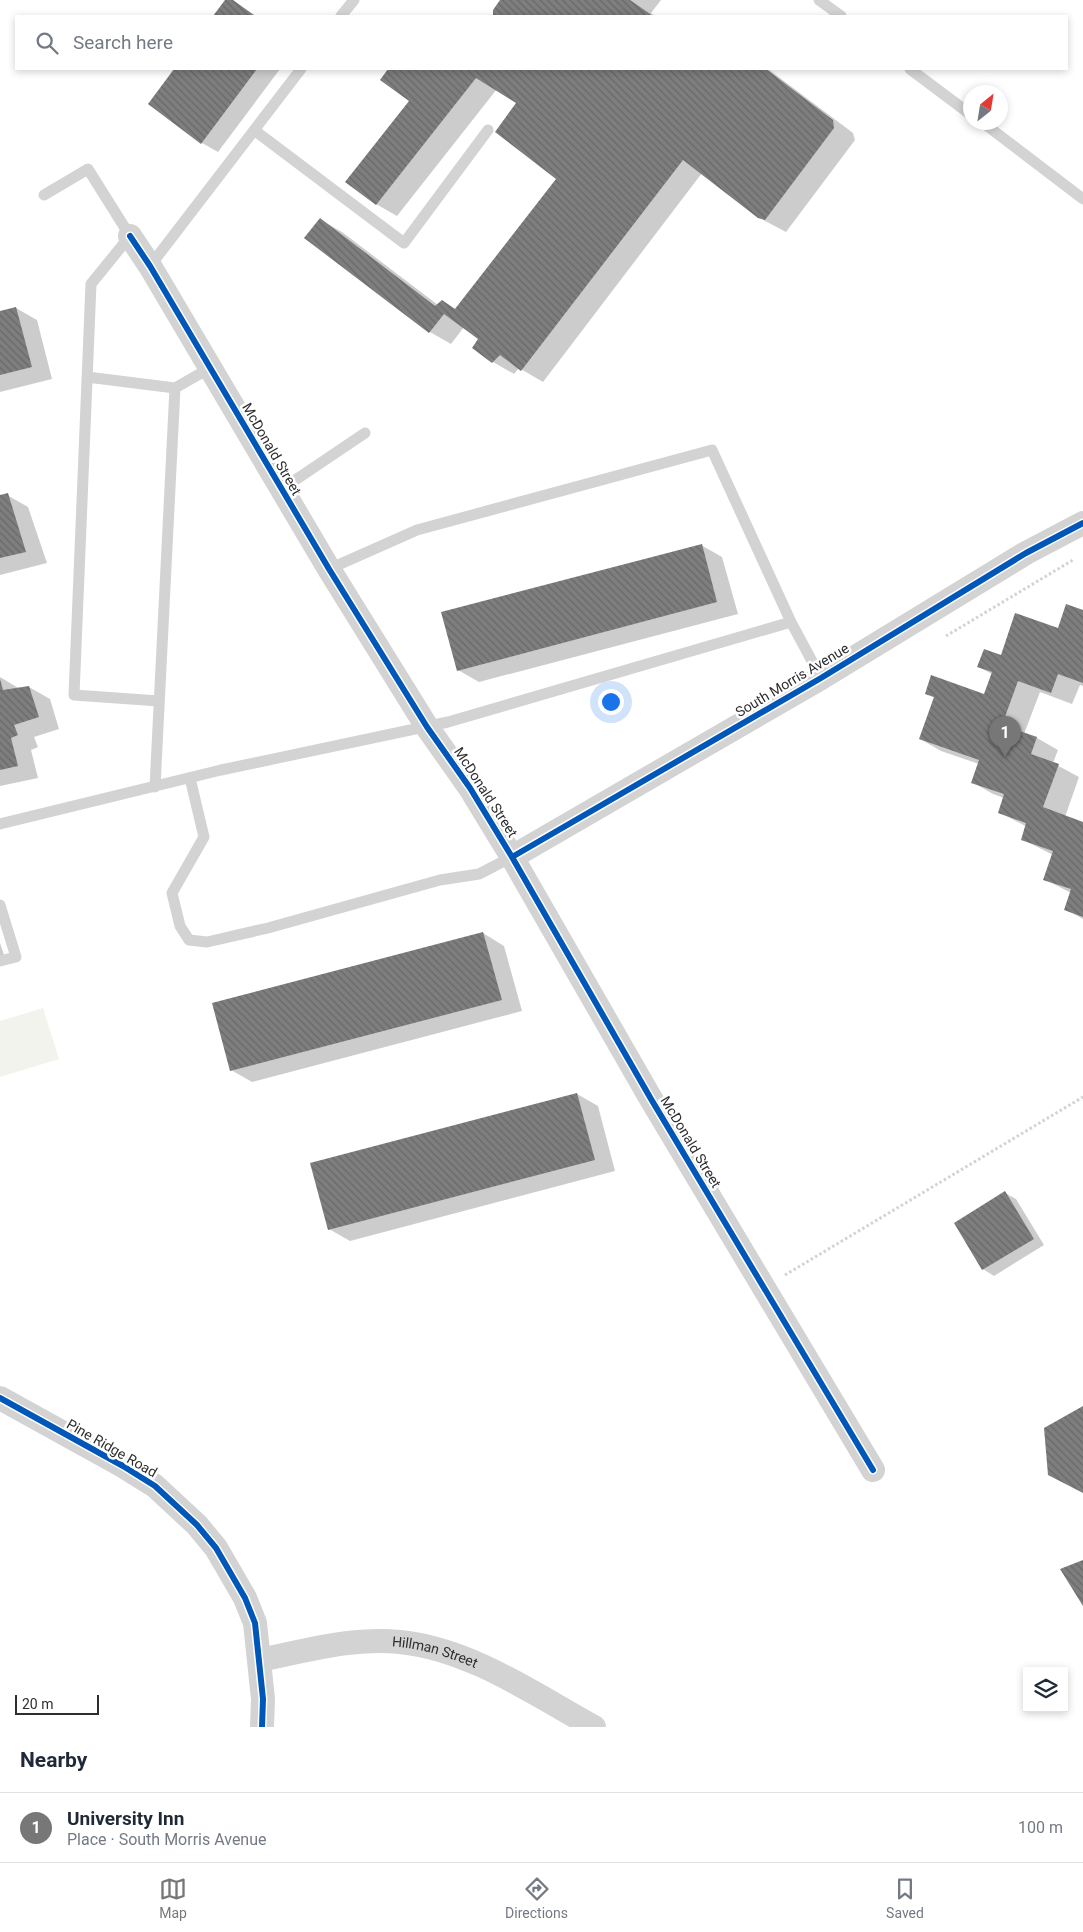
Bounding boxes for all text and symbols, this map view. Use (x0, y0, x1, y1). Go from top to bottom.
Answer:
search box (15, 15, 1068, 70)
icon: search (33, 29, 61, 57)
text: Search here (73, 31, 173, 54)
north arrow (963, 85, 1008, 130)
street label: McDonald Street (239, 400, 305, 498)
street label: South Morris Avenue (732, 640, 852, 720)
your location (598, 689, 624, 715)
pin: 1 (989, 716, 1021, 757)
street label: McDonald Street (451, 744, 521, 840)
street label: McDonald Street (657, 1093, 725, 1191)
street label: Pine Ridge Road (64, 1416, 160, 1480)
street label: Hillman Street (391, 1633, 481, 1671)
map controls (1023, 1667, 1068, 1712)
button: layers (1023, 1667, 1068, 1712)
scale bar (15, 1692, 99, 1715)
text: 20 m (22, 1696, 54, 1712)
text: Nearby (20, 1748, 87, 1772)
text: University Inn (67, 1807, 184, 1830)
text: 1 (31, 1818, 41, 1837)
text: 100 m (1018, 1818, 1063, 1837)
text: Place · South Morris Avenue (67, 1830, 267, 1849)
tab: Map (159, 1875, 187, 1921)
tab: Directions (505, 1875, 568, 1921)
tab: Saved (886, 1875, 924, 1921)

